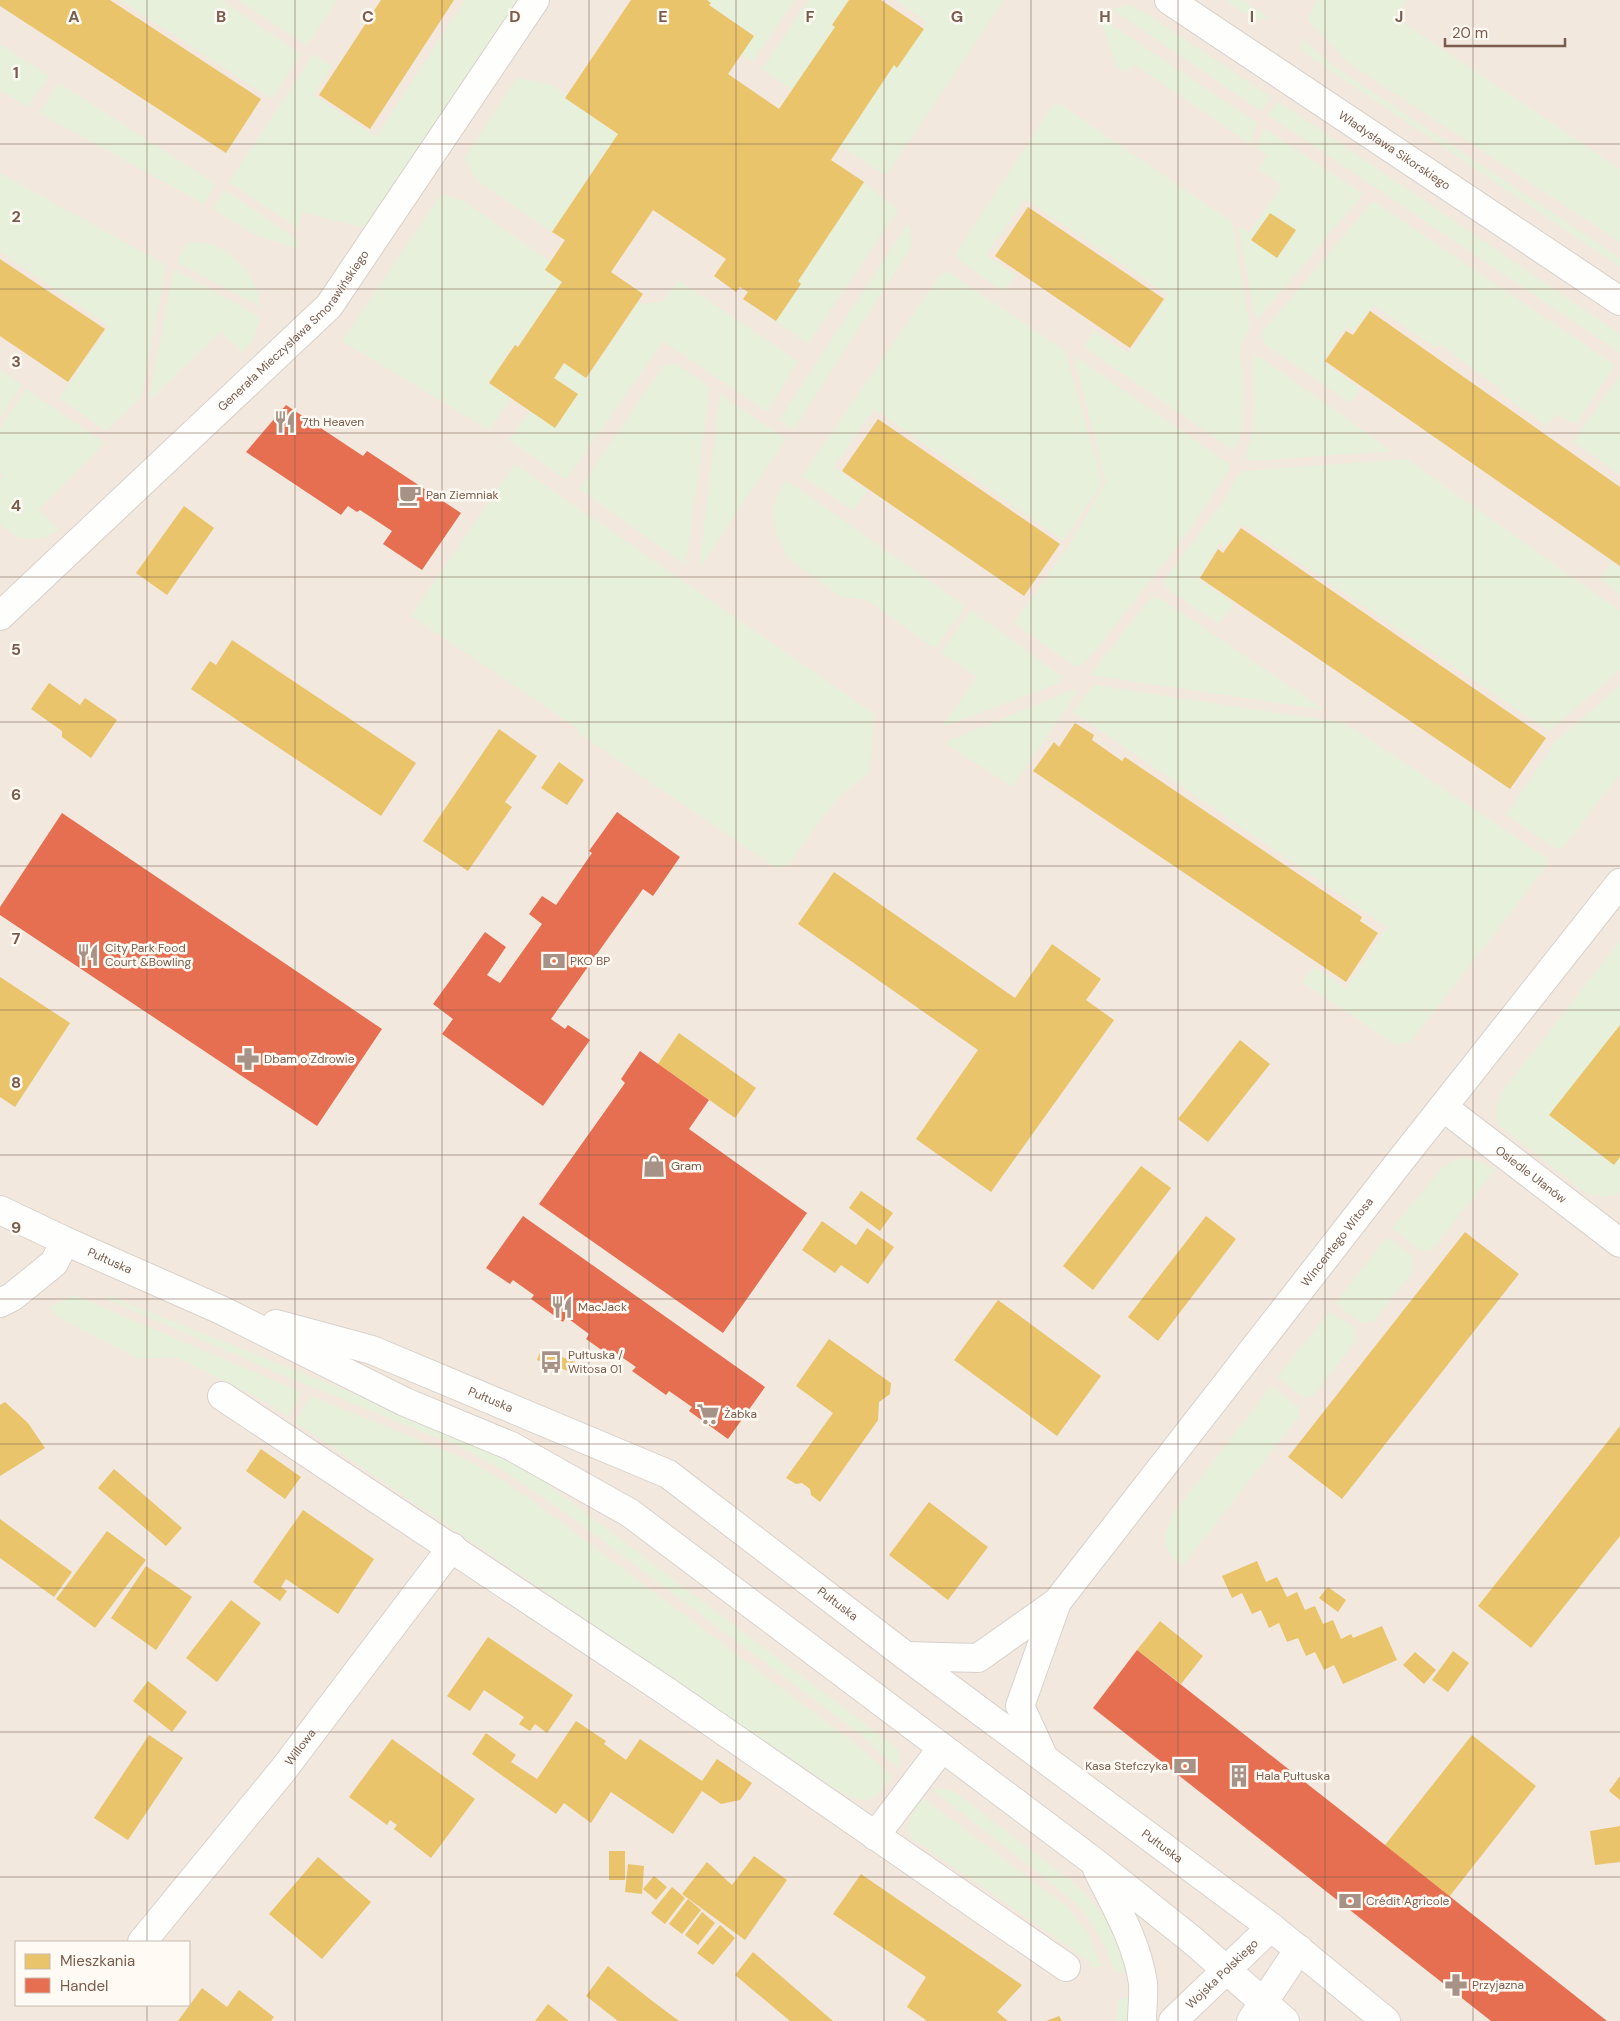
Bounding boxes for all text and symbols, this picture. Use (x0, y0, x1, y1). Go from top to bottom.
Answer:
text: A (68, 6, 80, 27)
text: B (216, 6, 226, 27)
text: C (362, 6, 374, 27)
text: D (509, 6, 521, 27)
text: E (658, 6, 668, 27)
text: F (806, 6, 815, 27)
text: G (951, 6, 963, 27)
text: H (1099, 6, 1111, 27)
text: I (1250, 6, 1254, 27)
text: J (1395, 6, 1403, 27)
scale bar (1445, 15, 1565, 47)
text: 20 m (1452, 23, 1488, 43)
text: 1 (13, 62, 19, 83)
street label: Władysława Sikorskiego (1335, 107, 1454, 194)
text: 2 (11, 206, 21, 227)
street label: Generała Mieczysława Smorawińskiego (214, 247, 372, 415)
text: 3 (11, 351, 21, 372)
restaurant icon: 7th Heaven (272, 409, 298, 435)
place label: 7th Heaven (302, 414, 364, 430)
cafe icon: Pan Ziemniak (397, 482, 423, 508)
place label: Pan Ziemniak (426, 487, 499, 503)
text: 4 (11, 495, 21, 516)
text: 5 (11, 639, 21, 660)
text: 6 (11, 784, 21, 805)
text: 7 (12, 928, 21, 949)
place label: City Park Food Court &Bowling (105, 940, 191, 970)
restaurant icon: City Park Food Court &Bowling (75, 942, 101, 968)
bank icon: PKO BP (541, 948, 567, 974)
place label: PKO BP (570, 953, 610, 969)
pharmacy icon: Dbam o Zdrowie (235, 1046, 261, 1072)
place label: Dbam o Zdrowie (264, 1051, 355, 1067)
text: 8 (11, 1072, 21, 1093)
street label: Osiedle Ułanów (1492, 1142, 1570, 1207)
shop icon: Gram (641, 1153, 667, 1179)
place label: Gram (671, 1158, 702, 1174)
street label: Wincentego Witosa (1297, 1194, 1377, 1290)
text: 9 (11, 1217, 21, 1238)
street label: Pułtuska (85, 1244, 135, 1278)
restaurant icon: MacJack (549, 1294, 575, 1320)
place label: MacJack (578, 1299, 627, 1315)
place label: Pułtuska / Witosa 01 (568, 1347, 623, 1377)
bus stop icon: Pułtuska / Witosa 01 (538, 1349, 564, 1375)
street label: Pułtuska (466, 1383, 515, 1416)
supermarket icon: Żabka (695, 1401, 721, 1427)
place label: Żabka (724, 1406, 757, 1422)
street label: Pułtuska (814, 1583, 861, 1624)
street label: Willowa (281, 1726, 319, 1769)
bank icon: Kasa Stefczyka (1172, 1753, 1198, 1779)
place label: Kasa Stefczyka (1085, 1758, 1168, 1774)
building icon: Hala Pułtuska (1226, 1763, 1252, 1789)
place label: Hala Pułtuska (1256, 1768, 1330, 1784)
street label: Pułtuska (1138, 1826, 1186, 1867)
bank icon: Crédit Agricole (1337, 1888, 1363, 1914)
place label: Crédit Agricole (1366, 1893, 1450, 1909)
street label: Wojska Polskiego (1182, 1935, 1262, 2012)
legend (15, 1941, 190, 2006)
text: Mieszkania (60, 1951, 135, 1971)
pharmacy icon: Przyjazna (1443, 1972, 1469, 1998)
text: Handel (60, 1976, 108, 1996)
place label: Przyjazna (1472, 1977, 1524, 1993)

